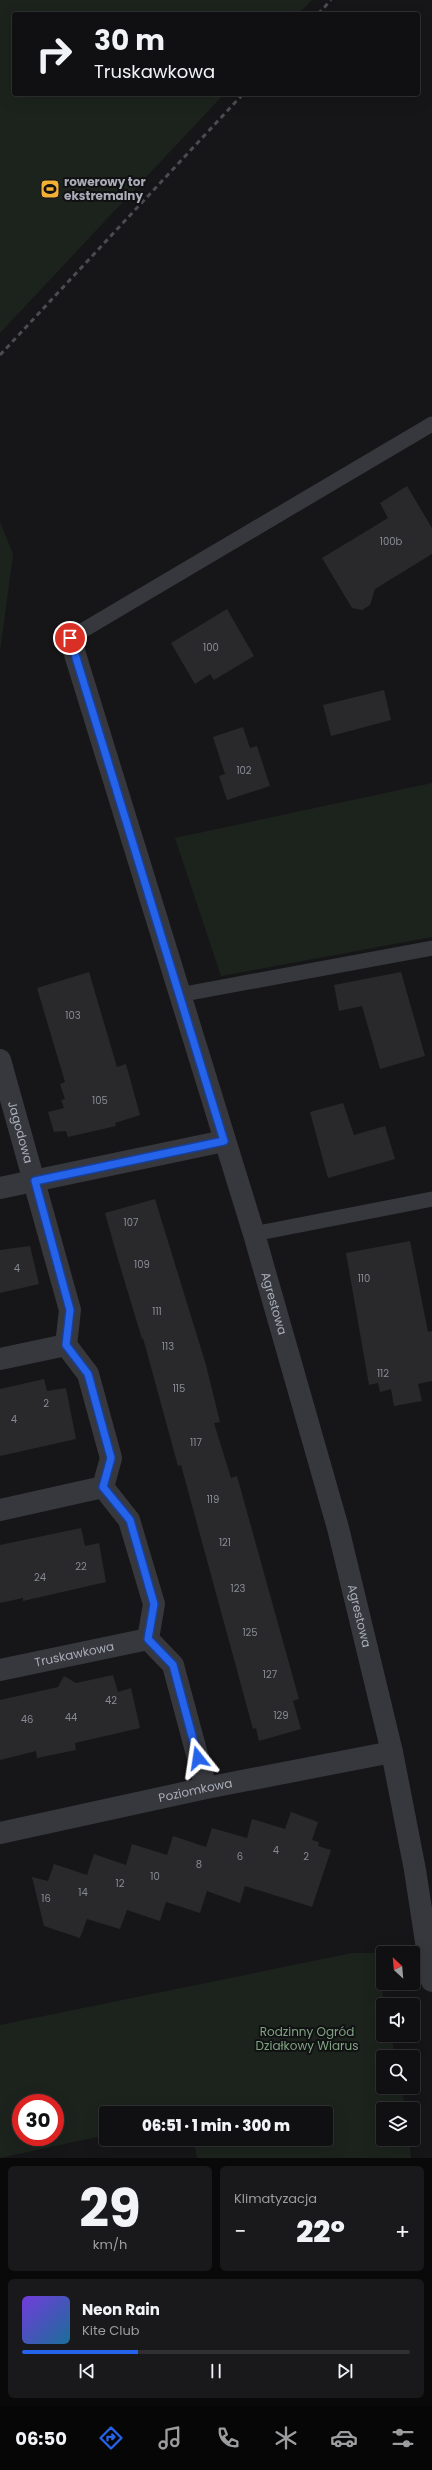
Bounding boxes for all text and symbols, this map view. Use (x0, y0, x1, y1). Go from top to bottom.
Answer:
text: 30 m (94, 21, 165, 60)
icon: right (28, 28, 80, 80)
text: Truskawkowa (94, 59, 215, 84)
place label: rowerowy tor ekstremalny (64, 173, 146, 204)
sports icon: rowerowy tor ekstremalny (39, 178, 61, 200)
house number: 100b (380, 534, 402, 549)
pin (53, 621, 87, 655)
icon: arrive (59, 627, 81, 649)
house number: 100 (203, 640, 219, 655)
house number: 102 (236, 763, 252, 778)
house number: 103 (65, 1008, 81, 1023)
house number: 105 (92, 1093, 108, 1108)
street label: Jagodowa (4, 1099, 38, 1165)
house number: 107 (124, 1215, 139, 1230)
house number: 109 (134, 1257, 150, 1272)
house number: 4 (14, 1261, 20, 1276)
street label: Agrestowa (257, 1270, 291, 1337)
house number: 110 (358, 1271, 370, 1286)
house number: 111 (152, 1304, 162, 1319)
house number: 113 (162, 1339, 174, 1354)
house number: 112 (377, 1366, 389, 1381)
house number: 115 (173, 1381, 185, 1396)
house number: 2 (43, 1396, 49, 1411)
house number: 4 (11, 1412, 17, 1427)
house number: 117 (190, 1435, 202, 1450)
house number: 119 (207, 1492, 219, 1507)
house number: 121 (219, 1535, 231, 1550)
house number: 22 (75, 1559, 87, 1574)
house number: 24 (34, 1570, 46, 1585)
house number: 123 (231, 1581, 246, 1596)
street label: Agrestowa (344, 1583, 376, 1649)
house number: 125 (242, 1625, 258, 1640)
street label: Truskawkowa (33, 1637, 116, 1671)
house number: 127 (263, 1667, 278, 1682)
house number: 42 (105, 1693, 117, 1708)
house number: 129 (273, 1708, 289, 1723)
house number: 44 (65, 1710, 77, 1725)
house number: 46 (21, 1712, 33, 1727)
position arrow (177, 1737, 219, 1779)
street label: Poziomkowa (157, 1774, 234, 1806)
house number: 4 (273, 1843, 279, 1858)
house number: 6 (237, 1849, 243, 1864)
house number: 2 (303, 1849, 309, 1864)
house number: 8 (196, 1857, 202, 1872)
house number: 10 (150, 1869, 160, 1884)
house number: 12 (116, 1876, 125, 1891)
house number: 14 (78, 1885, 88, 1900)
house number: 16 (41, 1891, 51, 1906)
north arrow (376, 1946, 420, 1990)
map controls (376, 1946, 420, 2146)
button: sound (376, 1998, 420, 2042)
park label: Rodzinny Ogród Działkowy Wiarus (256, 2023, 358, 2054)
button: search (376, 2050, 420, 2094)
speed limit sign: 30 (12, 2094, 64, 2146)
button: layers (376, 2102, 420, 2146)
text: 06:51 · 1 min · 300 m (142, 2115, 290, 2136)
text: 29 (79, 2172, 141, 2245)
text: Klimatyzacja (234, 2189, 317, 2208)
text: 22° (296, 2210, 345, 2253)
text: − (234, 2216, 246, 2247)
text: + (395, 2216, 410, 2247)
text: km/h (93, 2235, 127, 2254)
text: Neon Rain (82, 2299, 160, 2320)
text: Kite Club (82, 2321, 140, 2340)
icon: previous (76, 2360, 98, 2382)
icon: pause (205, 2360, 227, 2382)
icon: next (334, 2360, 356, 2382)
icon: directions (97, 2424, 125, 2452)
icon: music (156, 2424, 184, 2452)
icon: phone (214, 2424, 242, 2452)
icon: climate (272, 2424, 300, 2452)
icon: car (330, 2424, 358, 2452)
icon: filters (389, 2424, 417, 2452)
text: 06:50 (15, 2426, 67, 2451)

